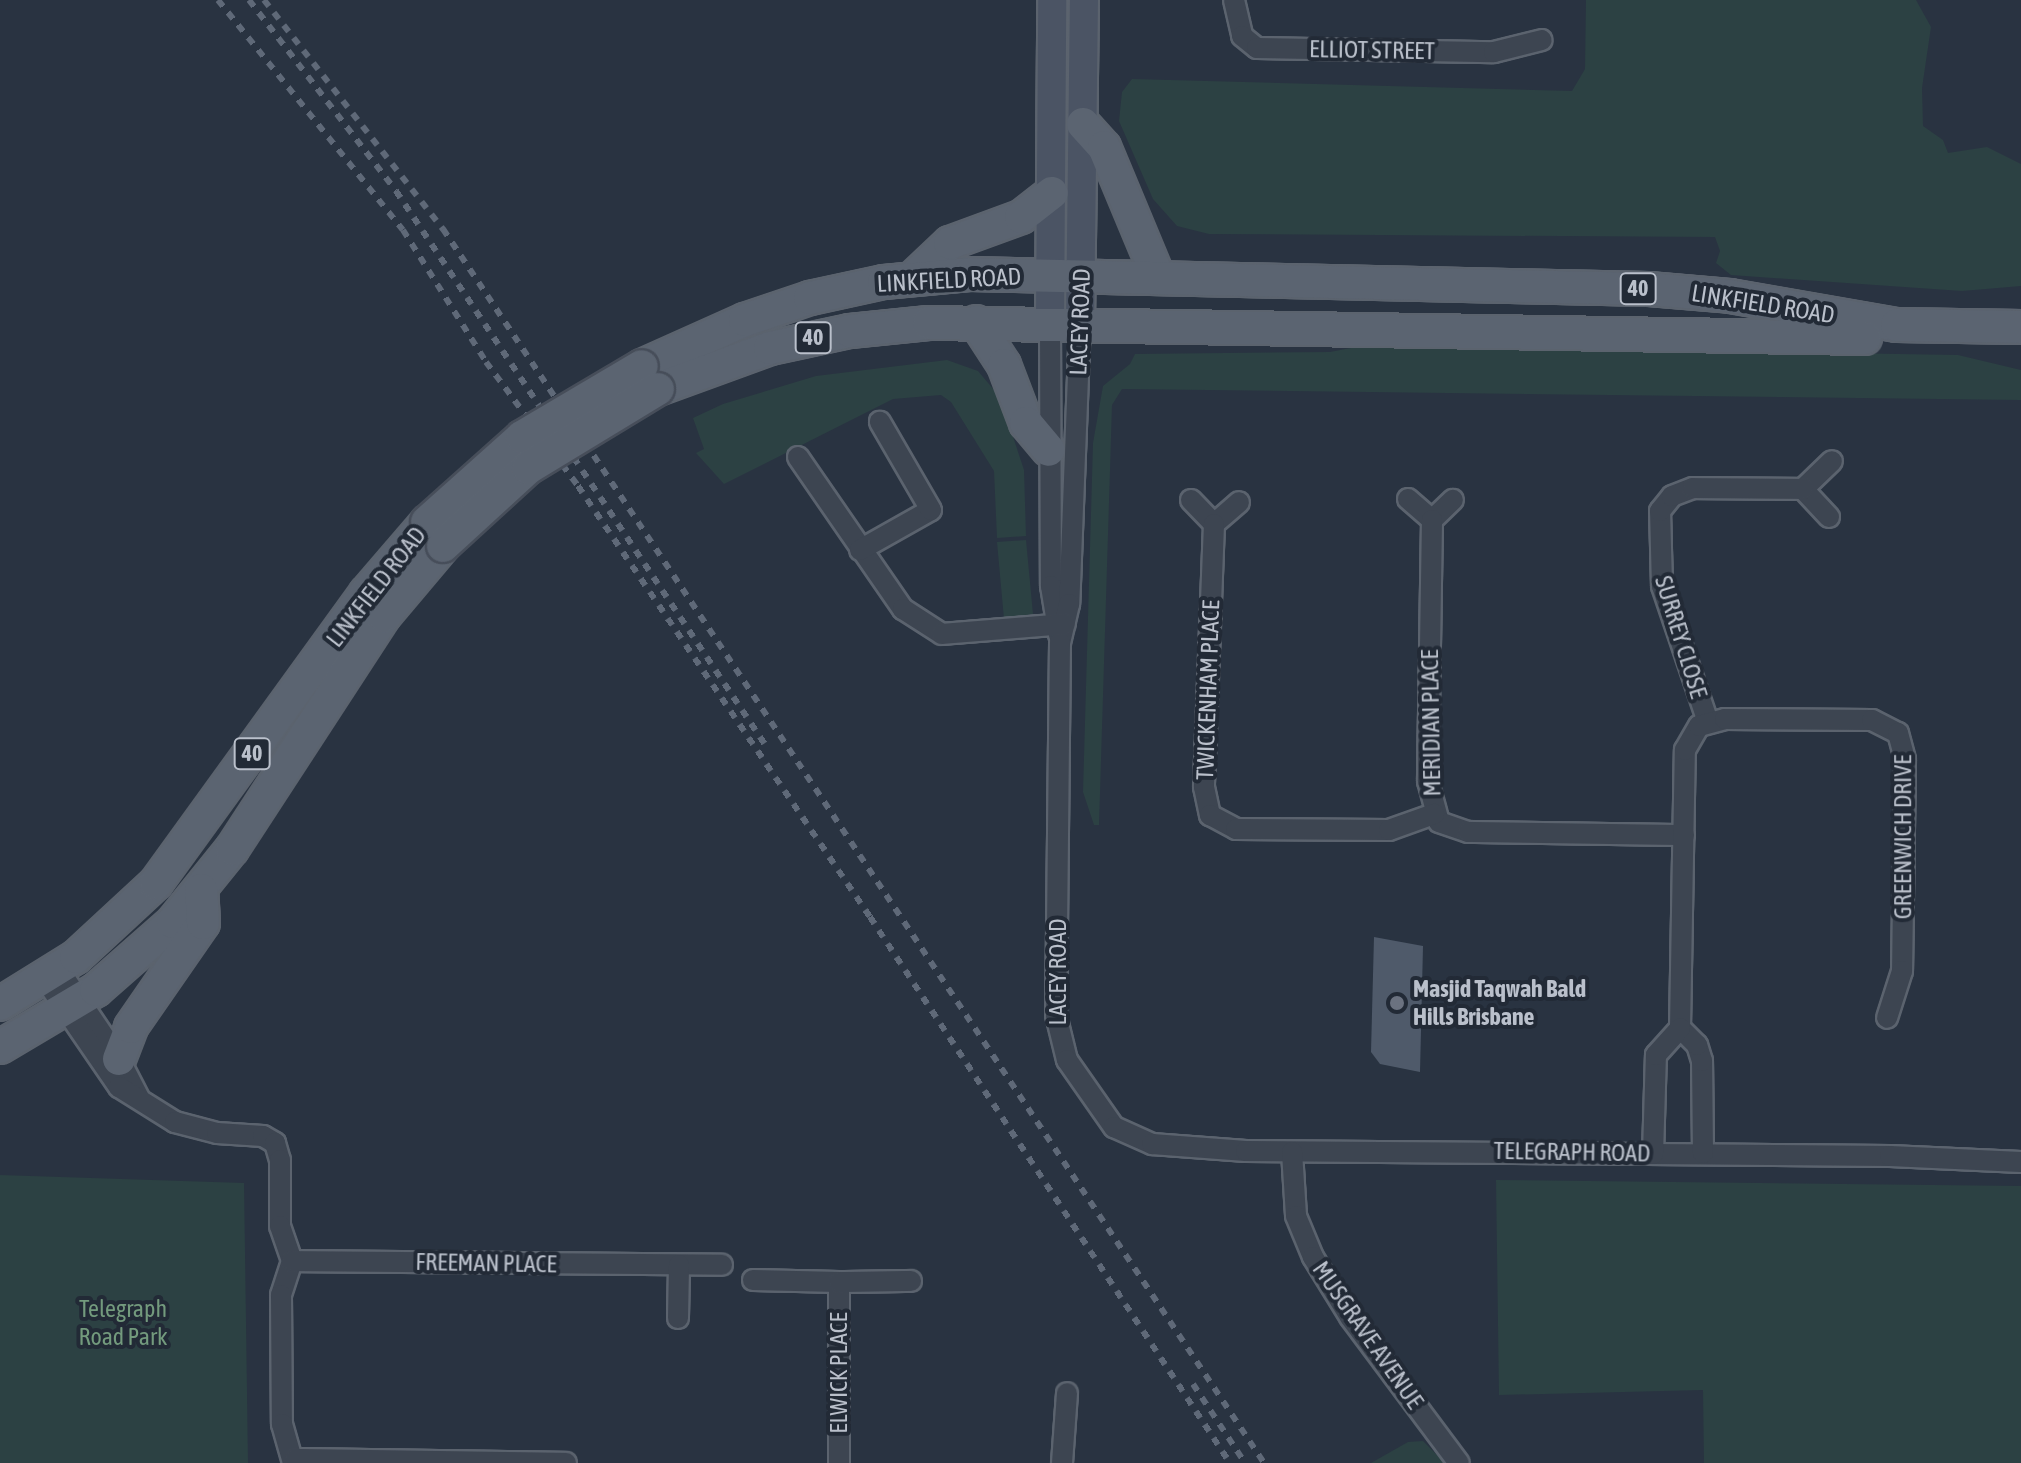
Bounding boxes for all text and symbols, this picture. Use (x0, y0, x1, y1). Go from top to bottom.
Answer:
street label: ELLIOT STREET (1309, 35, 1435, 65)
street label: LINKFIELD ROAD (876, 262, 1022, 298)
street label: LACEY ROAD (1064, 268, 1096, 376)
road number: 40 (1618, 271, 1658, 307)
street label: LINKFIELD ROAD (1689, 278, 1837, 330)
road number: 40 (793, 320, 833, 356)
street label: LINKFIELD ROAD (320, 521, 432, 653)
street label: SURREY CLOSE (1649, 572, 1713, 702)
street label: TWICKENHAM PLACE (1190, 600, 1226, 780)
street label: MERIDIAN PLACE (1415, 649, 1447, 797)
road number: 40 (232, 736, 272, 772)
street label: GREENWICH DRIVE (1889, 755, 1917, 919)
street label: LACEY ROAD (1044, 918, 1072, 1026)
place label: Masjid Taqwah Bald Hills Brisbane (1413, 975, 1586, 1031)
marker: Masjid Taqwah Bald Hills Brisbane (1388, 994, 1406, 1012)
street label: TELEGRAPH ROAD (1493, 1136, 1651, 1168)
street label: FREEMAN PLACE (415, 1247, 557, 1279)
street label: MUSGRAVE AVENUE (1306, 1256, 1430, 1414)
park label: Telegraph Road Park (78, 1295, 168, 1351)
street label: ELWICK PLACE (825, 1312, 853, 1434)

